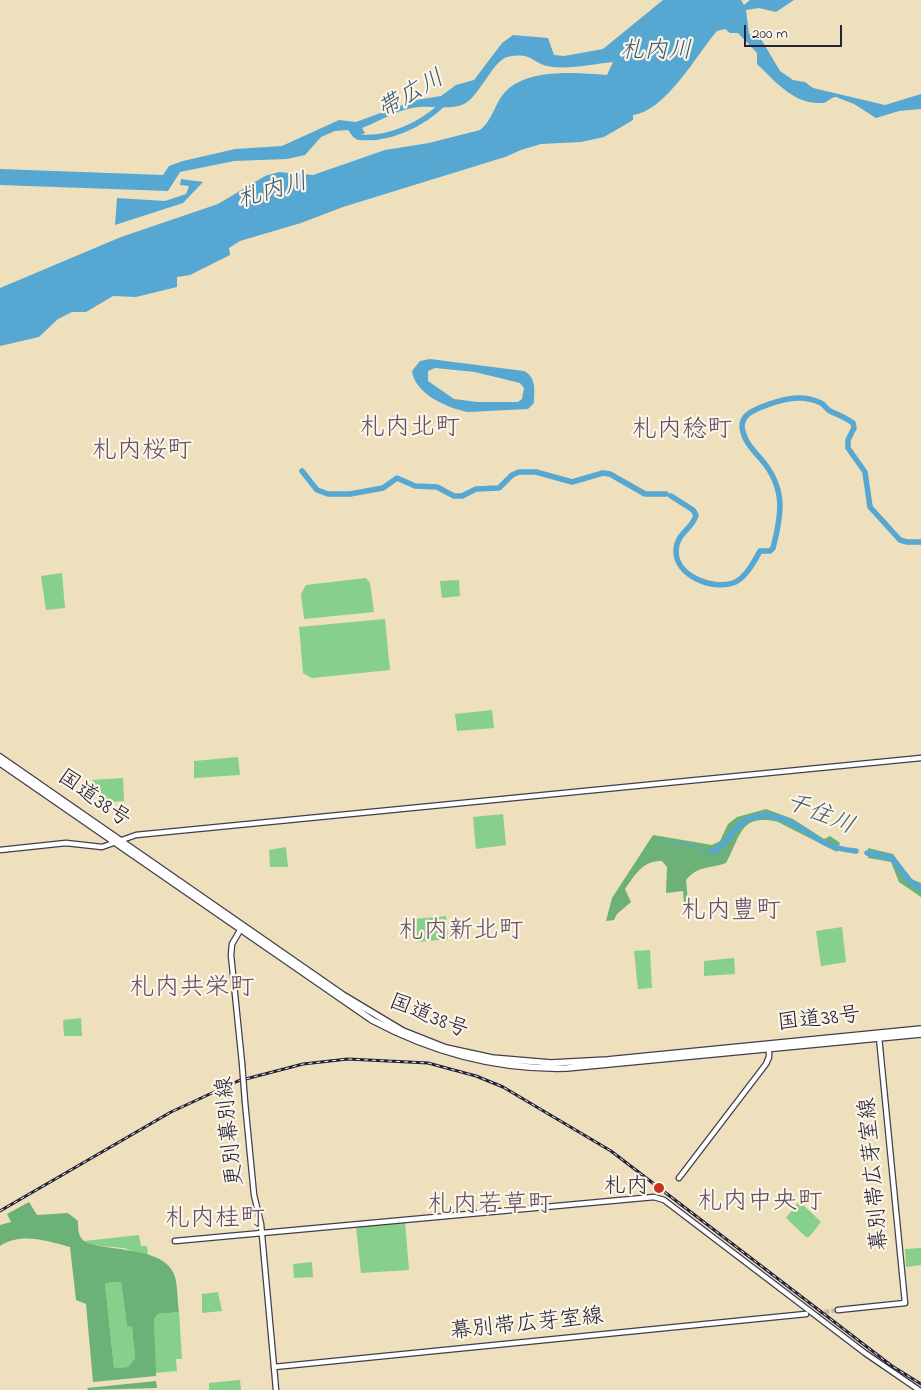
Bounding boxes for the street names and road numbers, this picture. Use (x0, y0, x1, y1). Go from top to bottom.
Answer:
street label: 国道38号 (51, 765, 135, 835)
street label: 国道38号 (384, 990, 472, 1046)
street label: 国道38号 (776, 1004, 862, 1038)
street label: 更別幕別線 (213, 1075, 251, 1187)
street label: 幕別帯広芽室線 (856, 1096, 896, 1252)
street label: 幕別帯広芽室線 (449, 1305, 605, 1347)

